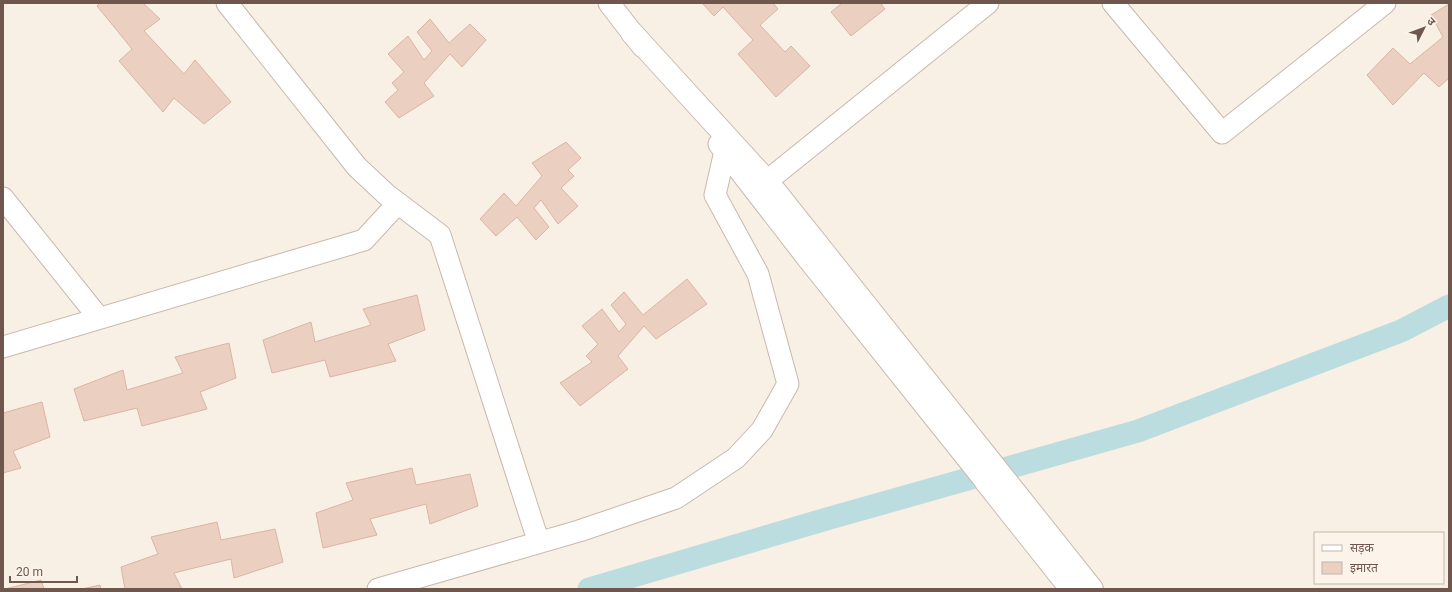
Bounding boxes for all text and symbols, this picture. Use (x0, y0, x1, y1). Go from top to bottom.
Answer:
north arrow (1404, 8, 1444, 48)
text: उ (1424, 15, 1438, 29)
legend (1314, 532, 1444, 584)
text: सड़क (1350, 541, 1375, 555)
scale bar (10, 558, 77, 584)
text: इमारत (1350, 561, 1379, 575)
text: 20 m (16, 565, 43, 579)

